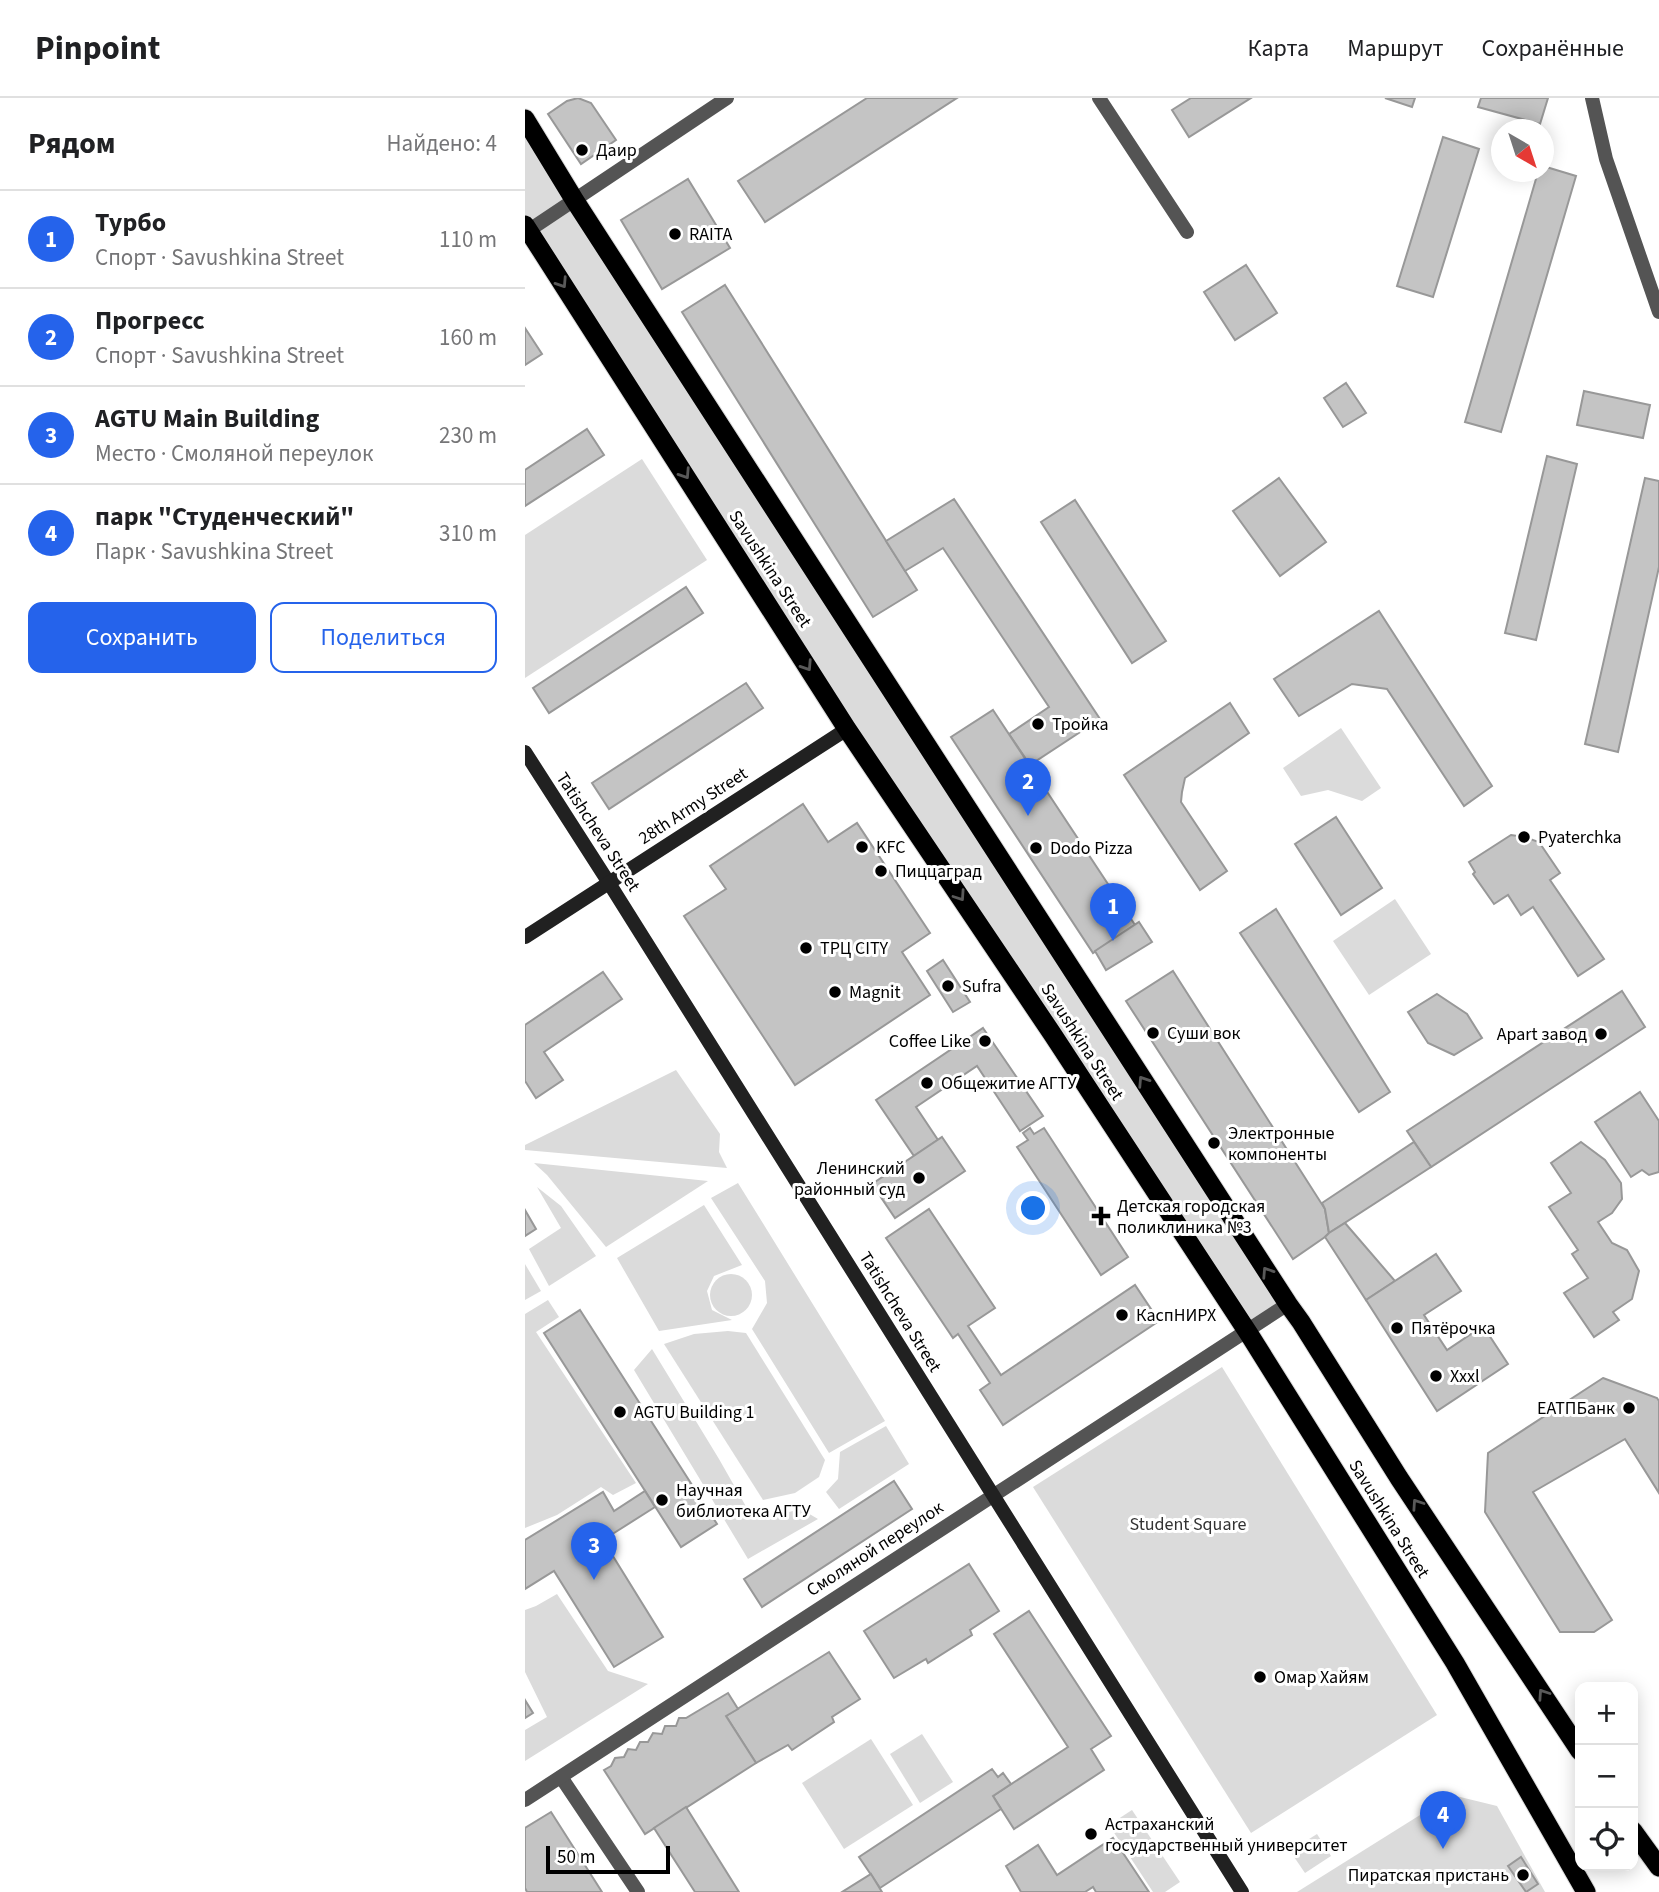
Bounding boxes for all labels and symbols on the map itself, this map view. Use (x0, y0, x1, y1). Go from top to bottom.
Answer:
north arrow (1491, 119, 1554, 182)
place label: Даир (596, 138, 637, 163)
marker: Даир (574, 142, 590, 158)
place label: RAITA (689, 222, 733, 247)
marker: RAITA (667, 226, 683, 242)
one-way arrow (554, 275, 567, 288)
one-way arrow (676, 467, 689, 480)
street label: Savushkina Street (723, 506, 817, 632)
one-way arrow (799, 659, 812, 672)
place label: Тройка (1052, 712, 1109, 737)
marker: Тройка (1030, 716, 1046, 732)
pin: 2 (1005, 758, 1051, 816)
street label: 28th Army Street (634, 761, 752, 851)
street label: Tatishcheva Street (550, 767, 646, 897)
place label: Pyaterchka (1538, 825, 1622, 850)
marker: Pyaterchka (1516, 829, 1532, 845)
place label: KFC (876, 835, 905, 860)
place label: Dodo Pizza (1050, 836, 1133, 861)
marker: KFC (854, 839, 870, 855)
marker: Dodo Pizza (1028, 840, 1044, 856)
place label: Пиццаград (895, 859, 982, 884)
marker: Пиццаград (873, 863, 889, 879)
pin: 1 (1090, 883, 1136, 941)
one-way arrow (952, 889, 965, 902)
place label: ТРЦ CITY (820, 936, 888, 961)
marker: ТРЦ CITY (798, 940, 814, 956)
place label: Sufra (962, 974, 1002, 999)
marker: Sufra (940, 978, 956, 994)
street label: Savushkina Street (1035, 979, 1129, 1105)
place label: Magnit (849, 980, 901, 1005)
marker: Magnit (827, 984, 843, 1000)
place label: Суши вок (1167, 1021, 1241, 1046)
place label: Apart завод (1497, 1022, 1587, 1047)
marker: Суши вок (1145, 1025, 1161, 1041)
marker: Apart завод (1593, 1026, 1609, 1042)
place label: Coffee Like (889, 1029, 971, 1054)
marker: Coffee Like (977, 1033, 993, 1049)
place label: Общежитие АГТУ (941, 1071, 1077, 1096)
marker: Общежитие АГТУ (919, 1075, 935, 1091)
one-way arrow (1139, 1076, 1152, 1089)
place label: Электронные компоненты (1228, 1121, 1335, 1167)
marker: Электронные компоненты (1206, 1135, 1222, 1151)
place label: Ленинский районный суд (794, 1156, 905, 1202)
marker: Ленинский районный суд (911, 1170, 927, 1186)
your location (1016, 1191, 1050, 1225)
place label: Детская городская поликлиника №3 (1117, 1194, 1265, 1240)
marker: Детская городская поликлиника №3 (1091, 1206, 1111, 1226)
street label: Tatishcheva Street (853, 1247, 947, 1377)
one-way arrow (1263, 1267, 1275, 1280)
place label: КаспНИРХ (1136, 1303, 1216, 1328)
marker: КаспНИРХ (1114, 1307, 1130, 1323)
place label: Пятёрочка (1411, 1316, 1496, 1341)
marker: Пятёрочка (1389, 1320, 1405, 1336)
place label: Xxxl (1450, 1364, 1480, 1389)
marker: Xxxl (1428, 1368, 1444, 1384)
place label: ЕАТПБанк (1537, 1396, 1615, 1421)
place label: AGTU Building 1 (634, 1400, 754, 1425)
marker: ЕАТПБанк (1621, 1400, 1637, 1416)
marker: AGTU Building 1 (612, 1404, 628, 1420)
street label: Savushkina Street (1343, 1455, 1435, 1583)
place label: Научная библиотека АГТУ (676, 1478, 812, 1524)
marker: Научная библиотека АГТУ (654, 1492, 670, 1508)
street label: Смоляной переулок (802, 1495, 948, 1603)
one-way arrow (1412, 1499, 1425, 1512)
park label: Student Square (1130, 1512, 1247, 1537)
pin: 3 (571, 1522, 617, 1580)
place label: Омар Хайям (1274, 1665, 1369, 1690)
marker: Омар Хайям (1252, 1669, 1268, 1685)
one-way arrow (1538, 1688, 1551, 1701)
pin: 4 (1420, 1791, 1466, 1849)
place label: Астраханский государственный университет (1105, 1812, 1347, 1858)
marker: Астраханский государственный университет (1083, 1826, 1099, 1842)
scale bar (546, 1843, 670, 1875)
place label: Пиратская пристань (1348, 1863, 1509, 1888)
marker: Пиратская пристань (1515, 1867, 1531, 1883)

